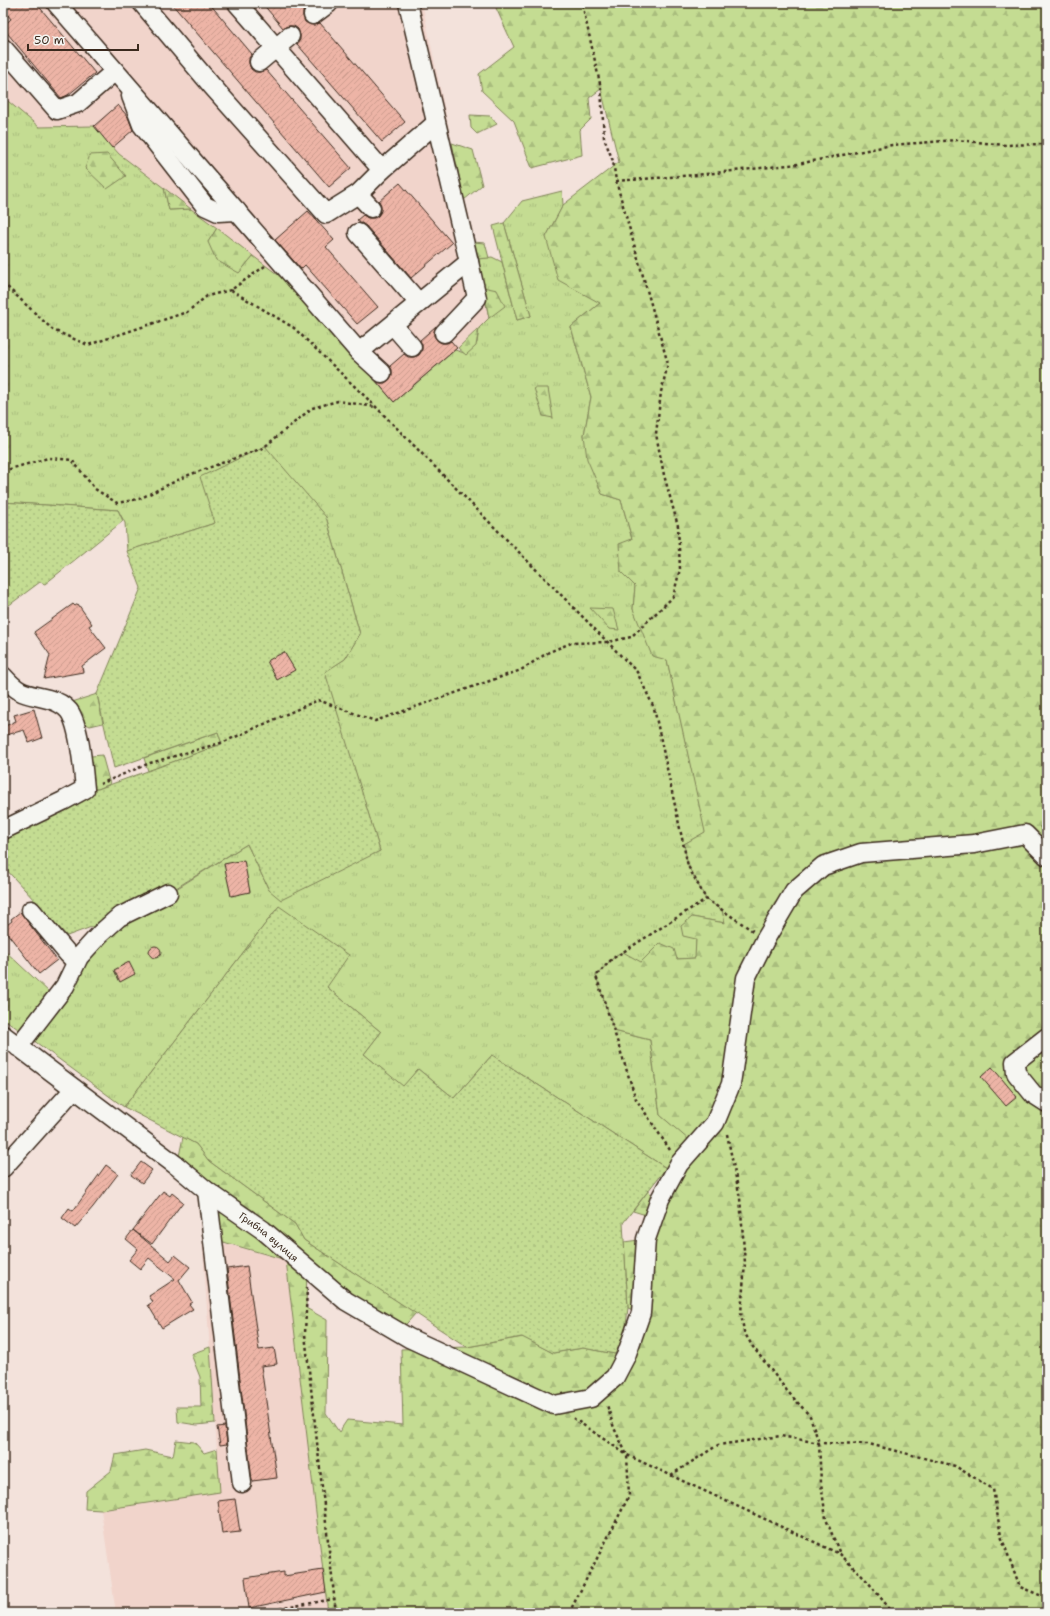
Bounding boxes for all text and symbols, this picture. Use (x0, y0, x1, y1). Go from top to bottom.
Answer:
scale bar (28, 26, 138, 52)
text: 50 m (34, 32, 64, 48)
street label: Грибна вулиця (237, 1209, 301, 1265)

